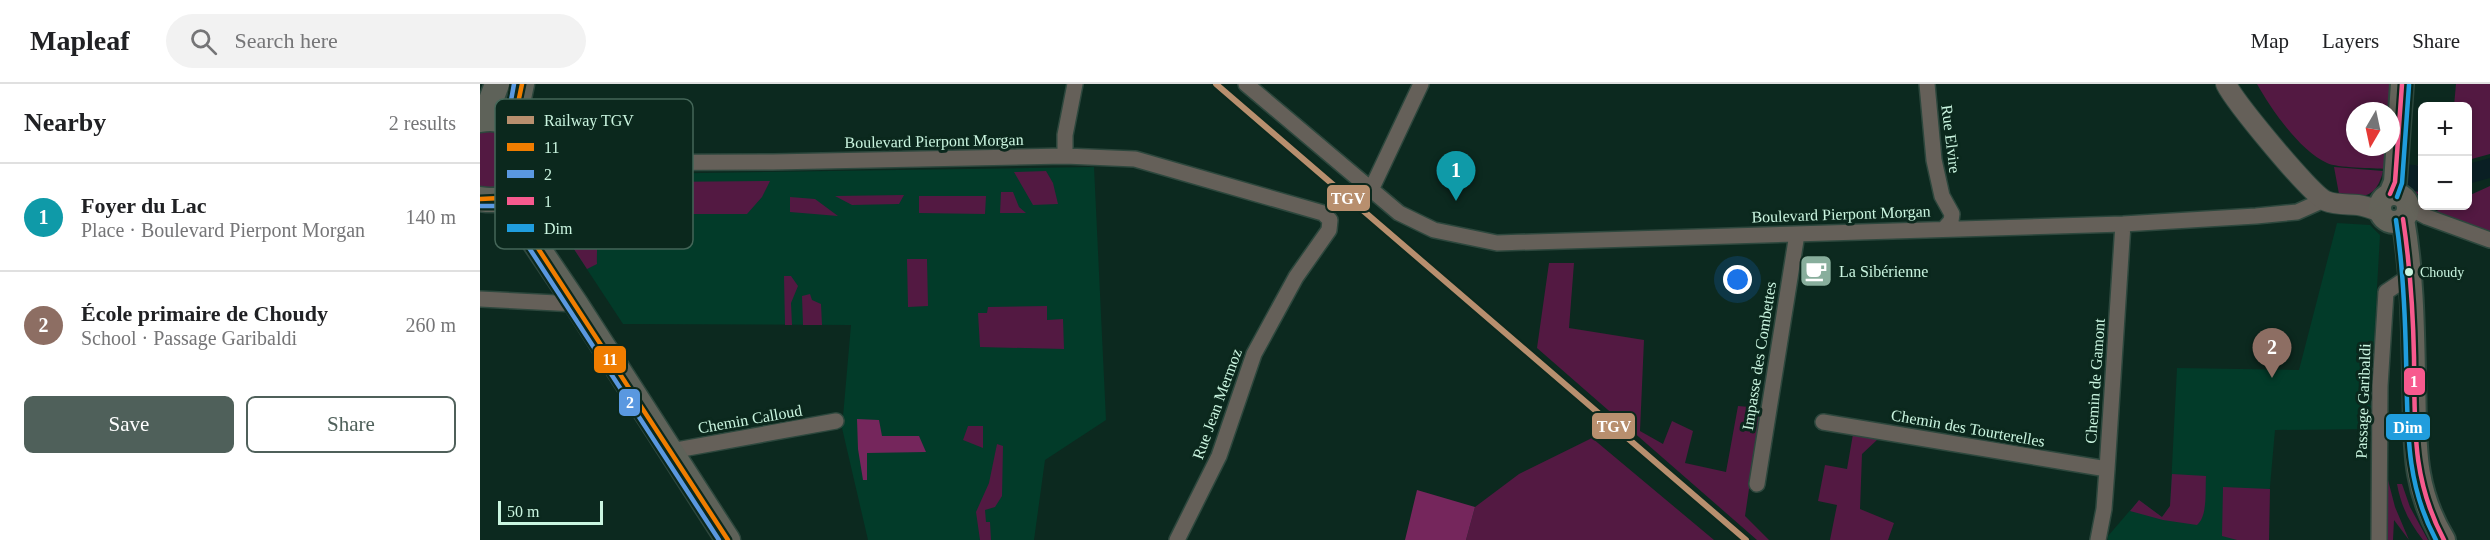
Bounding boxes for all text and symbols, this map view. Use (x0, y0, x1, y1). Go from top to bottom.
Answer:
search box (166, 14, 586, 68)
text: Mapleaf (30, 25, 130, 56)
icon: search (187, 25, 220, 58)
text: Search here (235, 28, 338, 53)
text: Map (2251, 29, 2289, 53)
text: Layers (2322, 29, 2379, 53)
text: Share (2412, 29, 2460, 53)
legend (495, 99, 693, 249)
north arrow (2346, 102, 2400, 156)
map controls (2418, 102, 2472, 210)
button: + (2418, 102, 2472, 156)
street label: Rue Elvire (1938, 104, 1964, 174)
text: Nearby (24, 108, 106, 137)
text: 2 results (389, 112, 456, 134)
text: Railway TGV (544, 112, 634, 130)
street label: Boulevard Pierpont Morgan (844, 131, 1024, 152)
text: 11 (544, 139, 559, 156)
pin: 1 (1436, 152, 1476, 201)
button: − (2418, 156, 2472, 210)
text: 2 (544, 166, 552, 183)
line badge: TGV (1326, 184, 1371, 212)
text: TGV (1331, 190, 1366, 207)
text: Foyer du Lac (81, 193, 206, 218)
text: 1 (544, 193, 552, 210)
street label: Boulevard Pierpont Morgan (1751, 202, 1931, 227)
text: 1 (39, 206, 49, 228)
text: 140 m (405, 206, 456, 228)
text: Place · Boulevard Pierpont Morgan (81, 219, 365, 241)
text: Dim (544, 220, 573, 237)
cafe icon: La Sibérienne (1798, 253, 1834, 289)
place label: La Sibérienne (1839, 263, 1928, 280)
your location (1723, 265, 1752, 294)
place label: Choudy (2420, 265, 2464, 280)
marker: Choudy (2403, 266, 2415, 278)
street label: Impasse des Combettes (1739, 280, 1780, 432)
text: École primaire de Choudy (81, 301, 328, 326)
text: 2 (39, 314, 49, 336)
text: 260 m (405, 314, 456, 336)
street label: Chemin de Gamont (2082, 317, 2108, 444)
text: School · Passage Garibaldi (81, 327, 297, 349)
pin: 2 (2252, 328, 2292, 378)
street label: Passage Garibaldi (2352, 343, 2375, 459)
line badge: 11 (593, 345, 627, 374)
street label: Rue Jean Mermoz (1189, 346, 1245, 462)
text: 11 (602, 351, 618, 368)
line badge: 1 (2403, 367, 2426, 396)
text: 1 (2410, 373, 2418, 390)
line badge: 2 (618, 388, 641, 417)
text: 2 (626, 394, 634, 411)
button: Save (24, 396, 234, 453)
button: Share (246, 396, 456, 453)
street label: Chemin Calloud (697, 401, 803, 437)
street label: Chemin des Tourterelles (1890, 406, 2046, 450)
line badge: TGV (1591, 412, 1636, 440)
line badge: Dim (2385, 413, 2431, 441)
text: TGV (1597, 418, 1632, 435)
text: Dim (2393, 419, 2423, 436)
scale bar (498, 498, 603, 526)
text: 50 m (507, 503, 539, 520)

